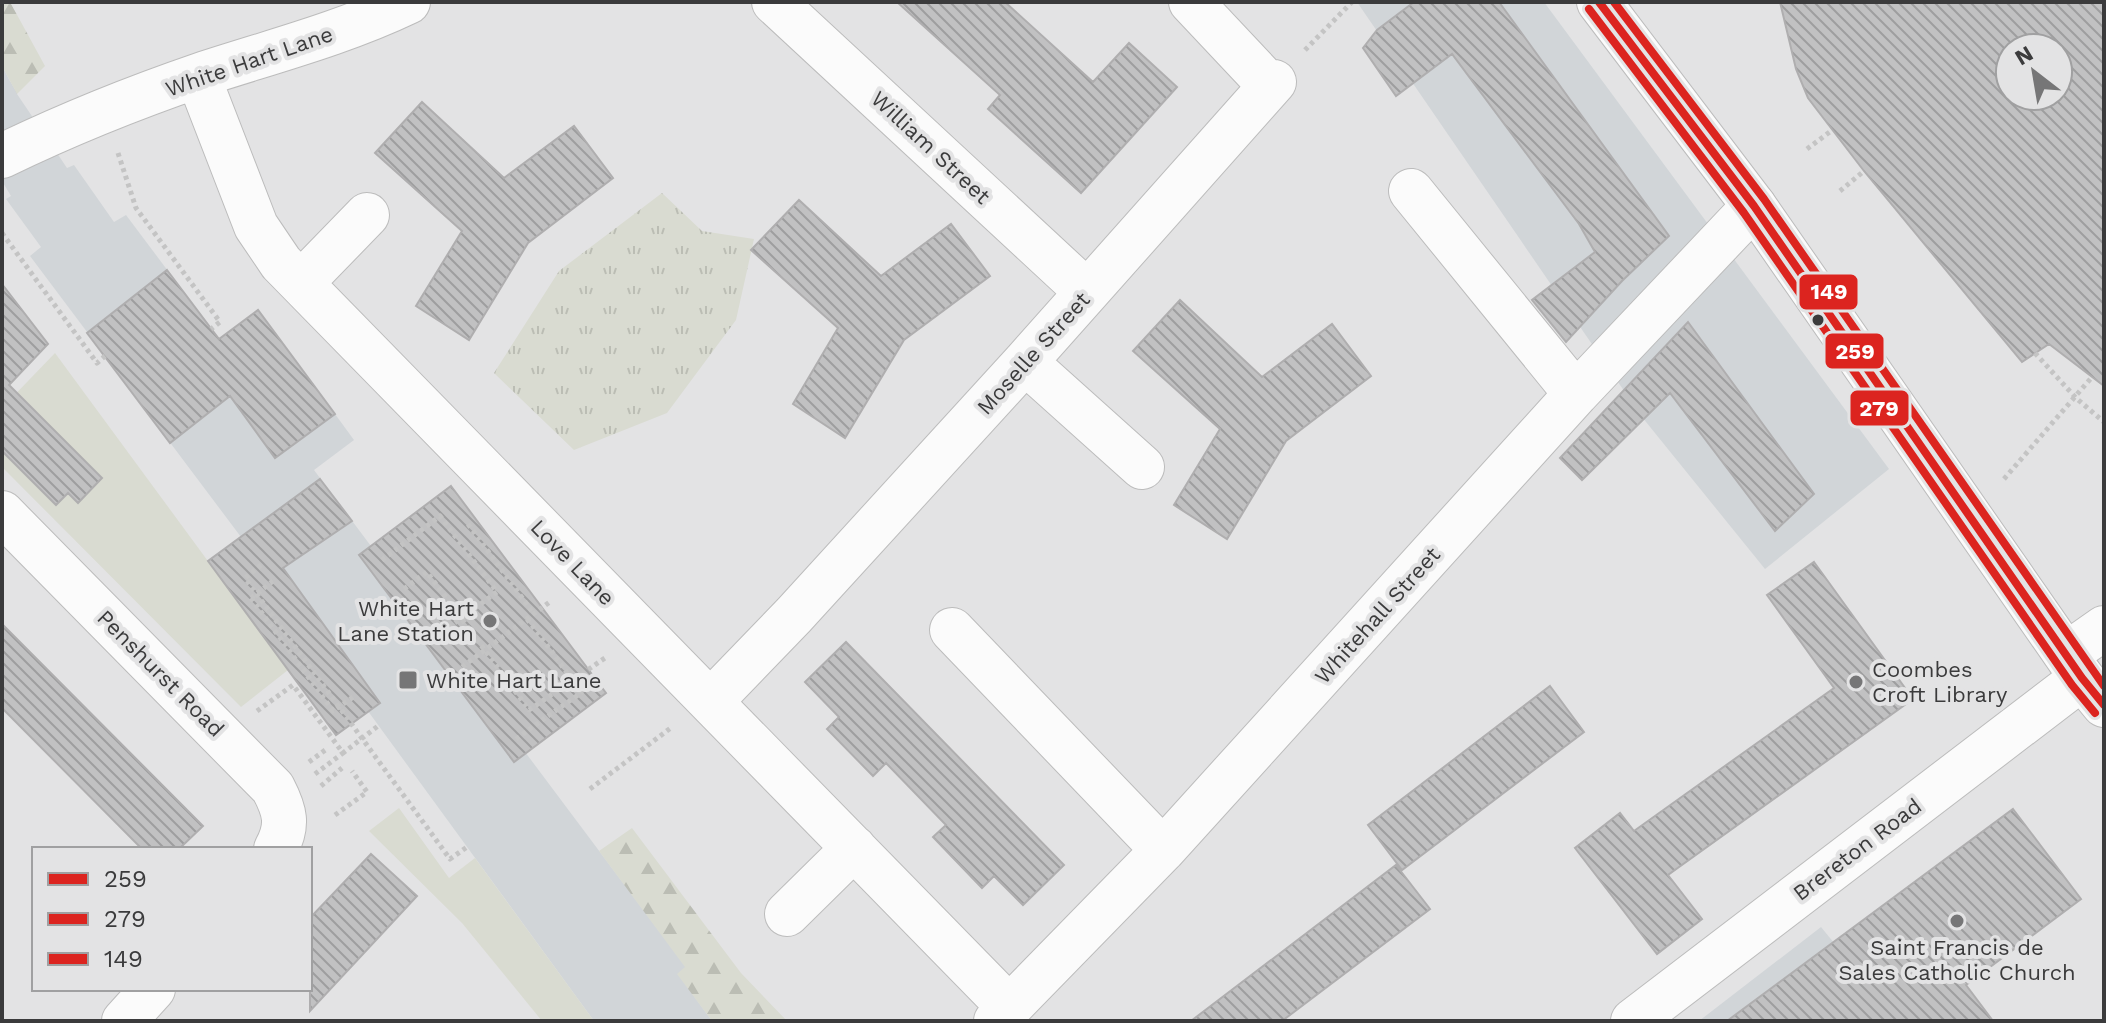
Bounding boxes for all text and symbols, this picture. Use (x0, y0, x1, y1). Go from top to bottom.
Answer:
street label: White Hart Lane (162, 21, 336, 102)
north arrow (1994, 32, 2074, 112)
text: N (2011, 40, 2037, 70)
street label: William Street (866, 86, 995, 209)
line badge: 149 (1798, 273, 1859, 311)
text: 149 (1810, 279, 1848, 304)
street label: Moselle Street (972, 287, 1095, 420)
unlabelled marker (1810, 312, 1826, 328)
line badge: 259 (1824, 332, 1885, 370)
text: 259 (1835, 339, 1875, 364)
line badge: 279 (1849, 389, 1910, 427)
text: 279 (1859, 396, 1899, 421)
street label: Love Lane (526, 514, 620, 610)
street label: Whitehall Street (1310, 542, 1445, 689)
place label: White Hart Lane Station (337, 596, 474, 646)
street label: Penshurst Road (92, 605, 229, 742)
marker: White Hart Lane Station (481, 612, 499, 630)
place label: Coombes Croft Library (1872, 657, 2008, 707)
place label: White Hart Lane (426, 668, 601, 693)
marker: White Hart Lane (397, 669, 419, 691)
marker: Coombes Croft Library (1847, 673, 1865, 691)
street label: Brereton Road (1788, 793, 1926, 906)
legend (32, 847, 312, 991)
text: 259 (104, 865, 147, 893)
text: 279 (104, 905, 146, 933)
marker: Saint Francis de Sales Catholic Church (1948, 912, 1966, 930)
place label: Saint Francis de Sales Catholic Church (1838, 935, 2076, 985)
text: 149 (104, 945, 143, 973)

